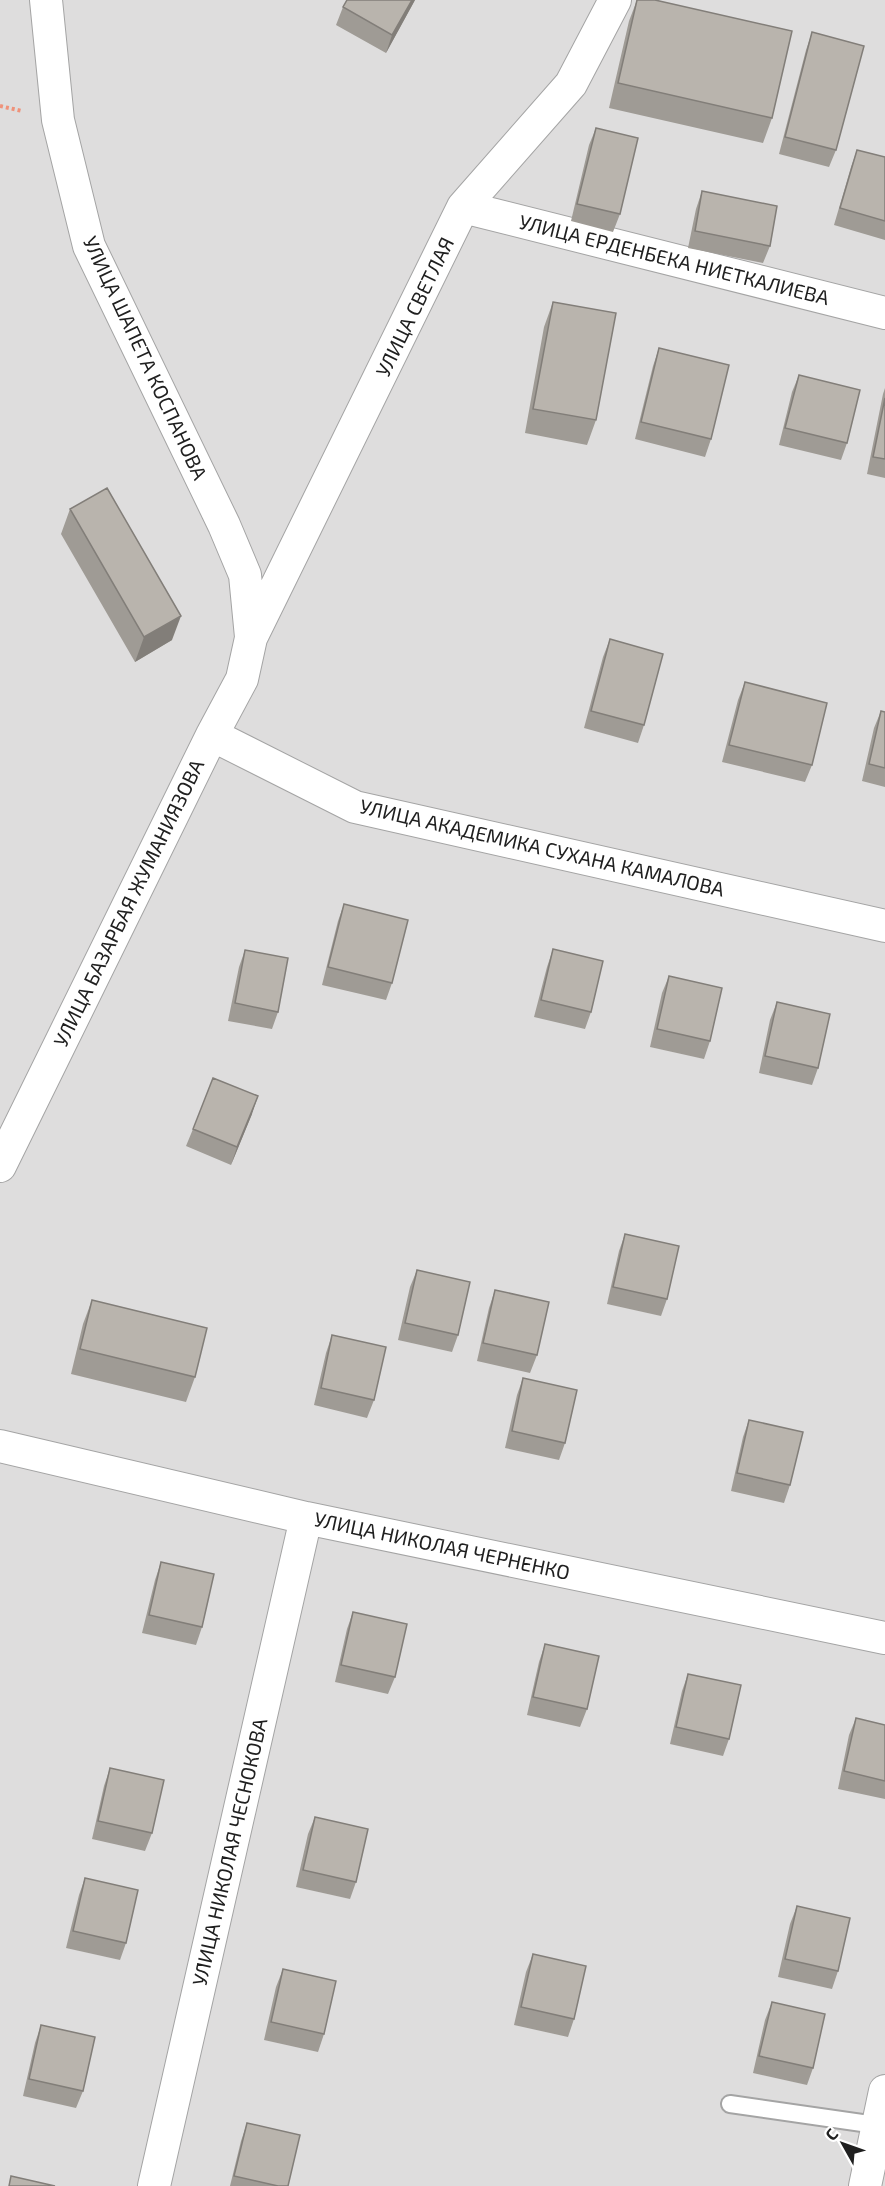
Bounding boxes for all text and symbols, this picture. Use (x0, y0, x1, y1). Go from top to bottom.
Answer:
street label: УЛИЦА ЕРДЕНБЕКА НИЕТКАЛИЕВА (517, 209, 832, 309)
street label: УЛИЦА ШАПЕТА КОСПАНОВА (79, 232, 213, 484)
street label: УЛИЦА СВЕТЛАЯ (370, 233, 458, 380)
street label: УЛИЦА БАЗАРБАЯ ЖУМАНИЯЗОВА (48, 754, 209, 1050)
street label: УЛИЦА АКАДЕМИКА СУХАНА КАМАЛОВА (358, 793, 727, 901)
street label: УЛИЦА НИКОЛАЯ ЧЕРНЕНКО (312, 1506, 572, 1584)
street label: УЛИЦА НИКОЛАЯ ЧЕСНОКОВА (187, 1715, 272, 1988)
north arrow (813, 2114, 873, 2174)
text: С (821, 2124, 841, 2144)

